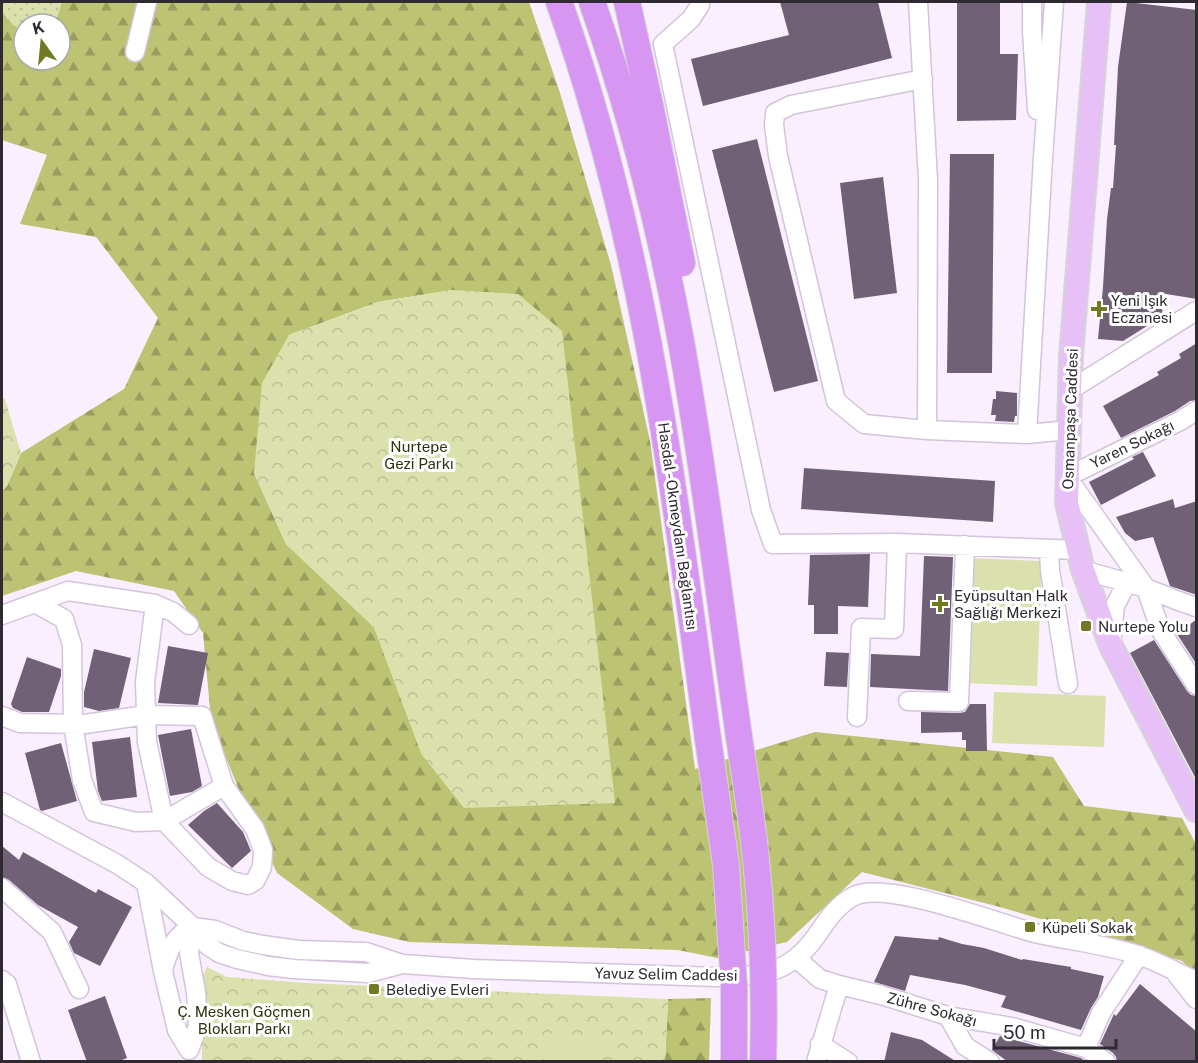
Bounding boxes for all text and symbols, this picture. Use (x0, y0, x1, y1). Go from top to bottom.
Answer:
north arrow (12, 12, 72, 72)
text: K (30, 17, 47, 39)
place label: Yeni Işık Eczanesi (1111, 292, 1172, 326)
marker: Yeni Işık Eczanesi (1092, 302, 1106, 316)
street label: Osmanpaşa Caddesi (1059, 348, 1081, 490)
street label: Yaren Sokağı (1087, 416, 1177, 472)
street label: Hasdal - Okmeydanı Bağlantısı (655, 421, 701, 631)
park label: Nurtepe Gezi Parkı (384, 438, 454, 472)
place label: Eyüpsultan Halk Sağlığı Merkezi (954, 587, 1068, 621)
marker: Eyüpsultan Halk Sağlığı Merkezi (931, 595, 949, 613)
place label: Nurtepe Yolu (1098, 618, 1189, 635)
marker: Nurtepe Yolu (1079, 619, 1093, 633)
place label: Küpeli Sokak (1042, 919, 1133, 936)
marker: Küpeli Sokak (1023, 920, 1037, 934)
street label: Yavuz Selim Caddesi (594, 964, 738, 984)
place label: Belediye Evleri (386, 981, 489, 998)
marker: Belediye Evleri (367, 982, 381, 996)
street label: Zühre Sokağı (885, 989, 979, 1029)
park label: Ç. Mesken Göçmen Blokları Parkı (178, 1003, 311, 1037)
scale bar (994, 1012, 1116, 1050)
text: 50 m (1003, 1022, 1046, 1043)

